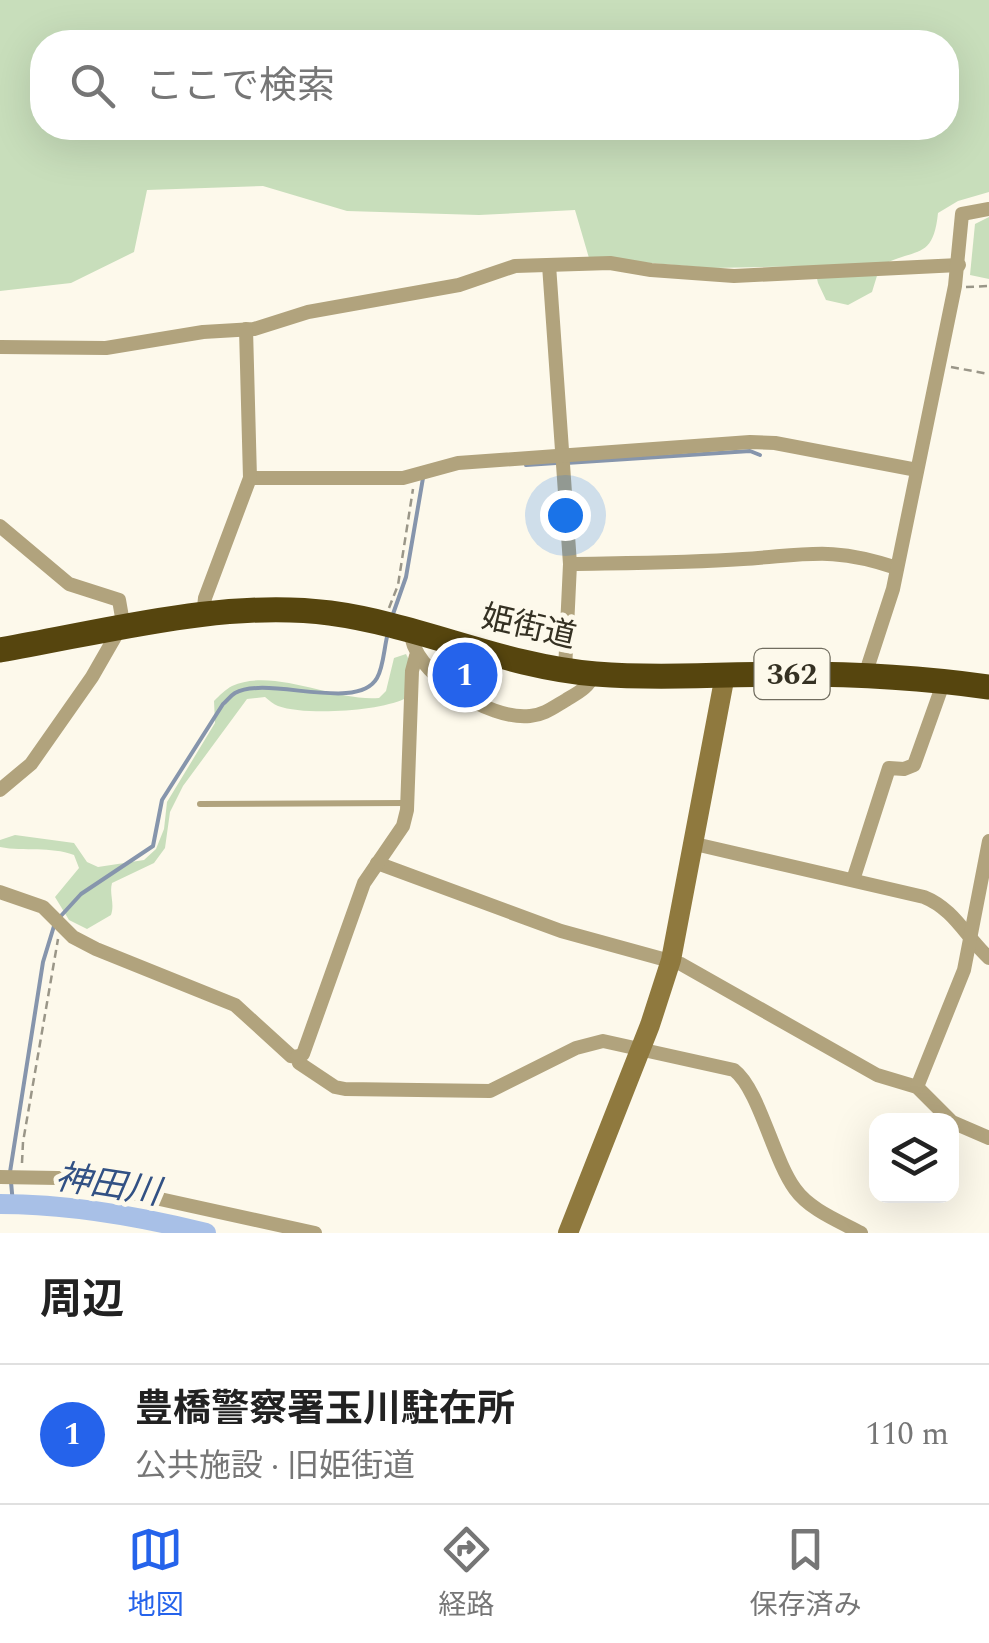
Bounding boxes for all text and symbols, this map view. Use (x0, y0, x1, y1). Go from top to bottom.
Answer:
search box (30, 30, 959, 140)
icon: search (65, 58, 120, 113)
text: ここで検索 (145, 58, 335, 116)
your location (540, 490, 591, 541)
street label: 姫街道 (476, 593, 581, 662)
pin: 1 (432, 638, 498, 712)
road number: 362 (754, 649, 830, 699)
map controls (869, 1113, 959, 1203)
button: layers (869, 1113, 959, 1203)
water label: 神田川 (52, 1151, 168, 1220)
text: 周辺 (40, 1269, 124, 1332)
text: 豊橋警察署玉川駐在所 (135, 1381, 515, 1439)
text: 1 (64, 1410, 81, 1459)
text: 110 m (865, 1410, 949, 1459)
text: 公共施設 · 旧姫街道 (135, 1442, 415, 1491)
tab: 地図 (127, 1522, 184, 1627)
tab: 経路 (438, 1522, 495, 1627)
tab: 保存済み (749, 1522, 862, 1627)

